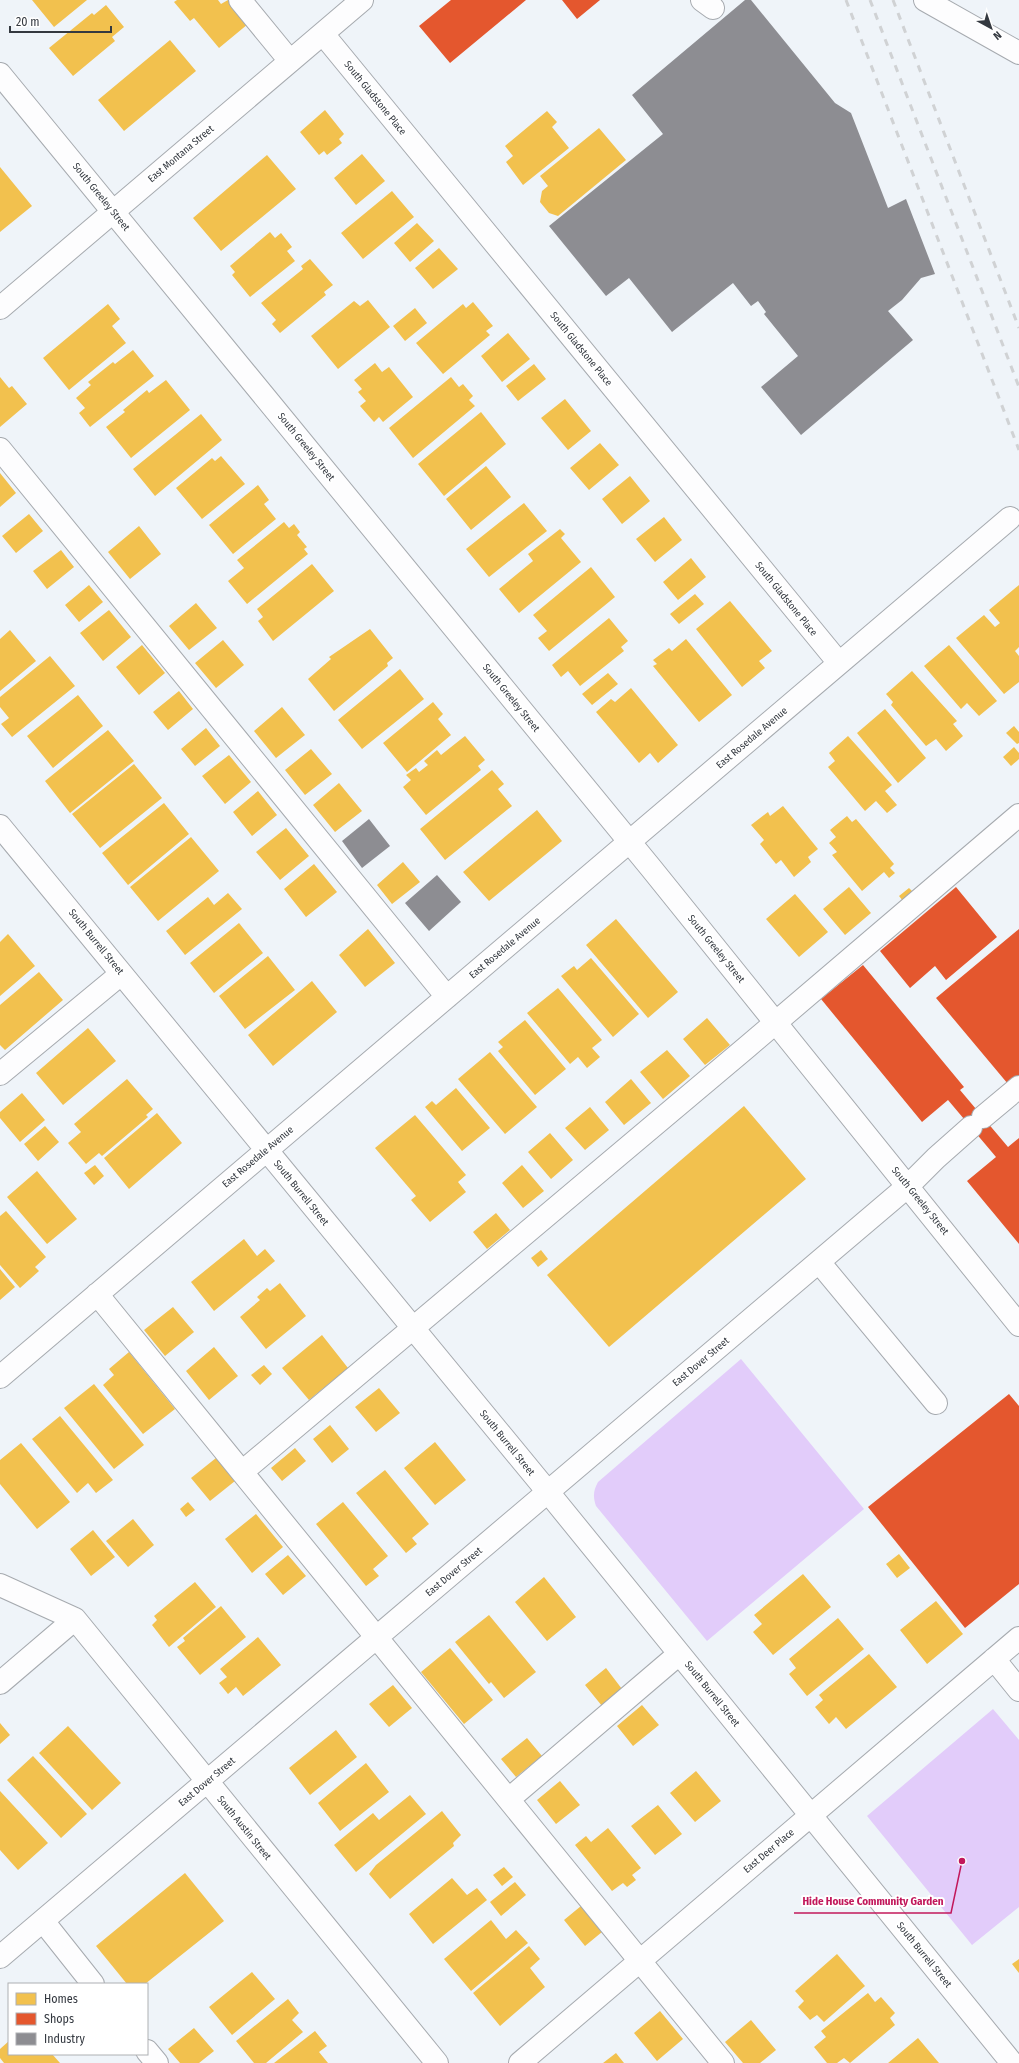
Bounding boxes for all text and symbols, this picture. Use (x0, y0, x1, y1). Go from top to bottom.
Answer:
scale bar (10, 8, 111, 34)
north arrow (971, 8, 1011, 48)
text: 20 m (16, 15, 40, 29)
text: N (990, 28, 1004, 42)
street label: South Gladstone Place (341, 59, 409, 137)
street label: East Montana Street (146, 123, 217, 185)
street label: South Greeley Street (70, 161, 133, 234)
street label: South Gladstone Place (547, 310, 615, 388)
street label: South Greeley Street (275, 411, 338, 484)
street label: South Gladstone Place (752, 560, 820, 638)
street label: South Greeley Street (480, 662, 543, 735)
street label: East Rosedale Avenue (714, 705, 790, 771)
street label: South Burrell Street (66, 907, 127, 978)
street label: South Greeley Street (685, 913, 748, 986)
street label: East Rosedale Avenue (467, 915, 543, 981)
street label: East Rosedale Avenue (220, 1124, 296, 1190)
street label: South Burrell Street (271, 1158, 332, 1229)
street label: South Greeley Street (889, 1165, 952, 1238)
street label: East Dover Street (670, 1334, 732, 1389)
street label: South Burrell Street (477, 1408, 538, 1479)
street label: East Dover Street (423, 1544, 485, 1599)
street label: South Burrell Street (682, 1659, 743, 1730)
street label: East Dover Street (176, 1754, 238, 1809)
street label: South Austin Street (214, 1793, 274, 1863)
street label: East Deer Place (741, 1826, 797, 1876)
callout: Hide House Community Garden (794, 1890, 951, 1913)
text: Hide House Community Garden (802, 1895, 944, 1908)
street label: South Burrell Street (894, 1920, 955, 1991)
legend (8, 1983, 148, 2055)
text: Homes (44, 1992, 78, 2006)
text: Shops (44, 2012, 74, 2026)
text: Industry (44, 2032, 85, 2046)

